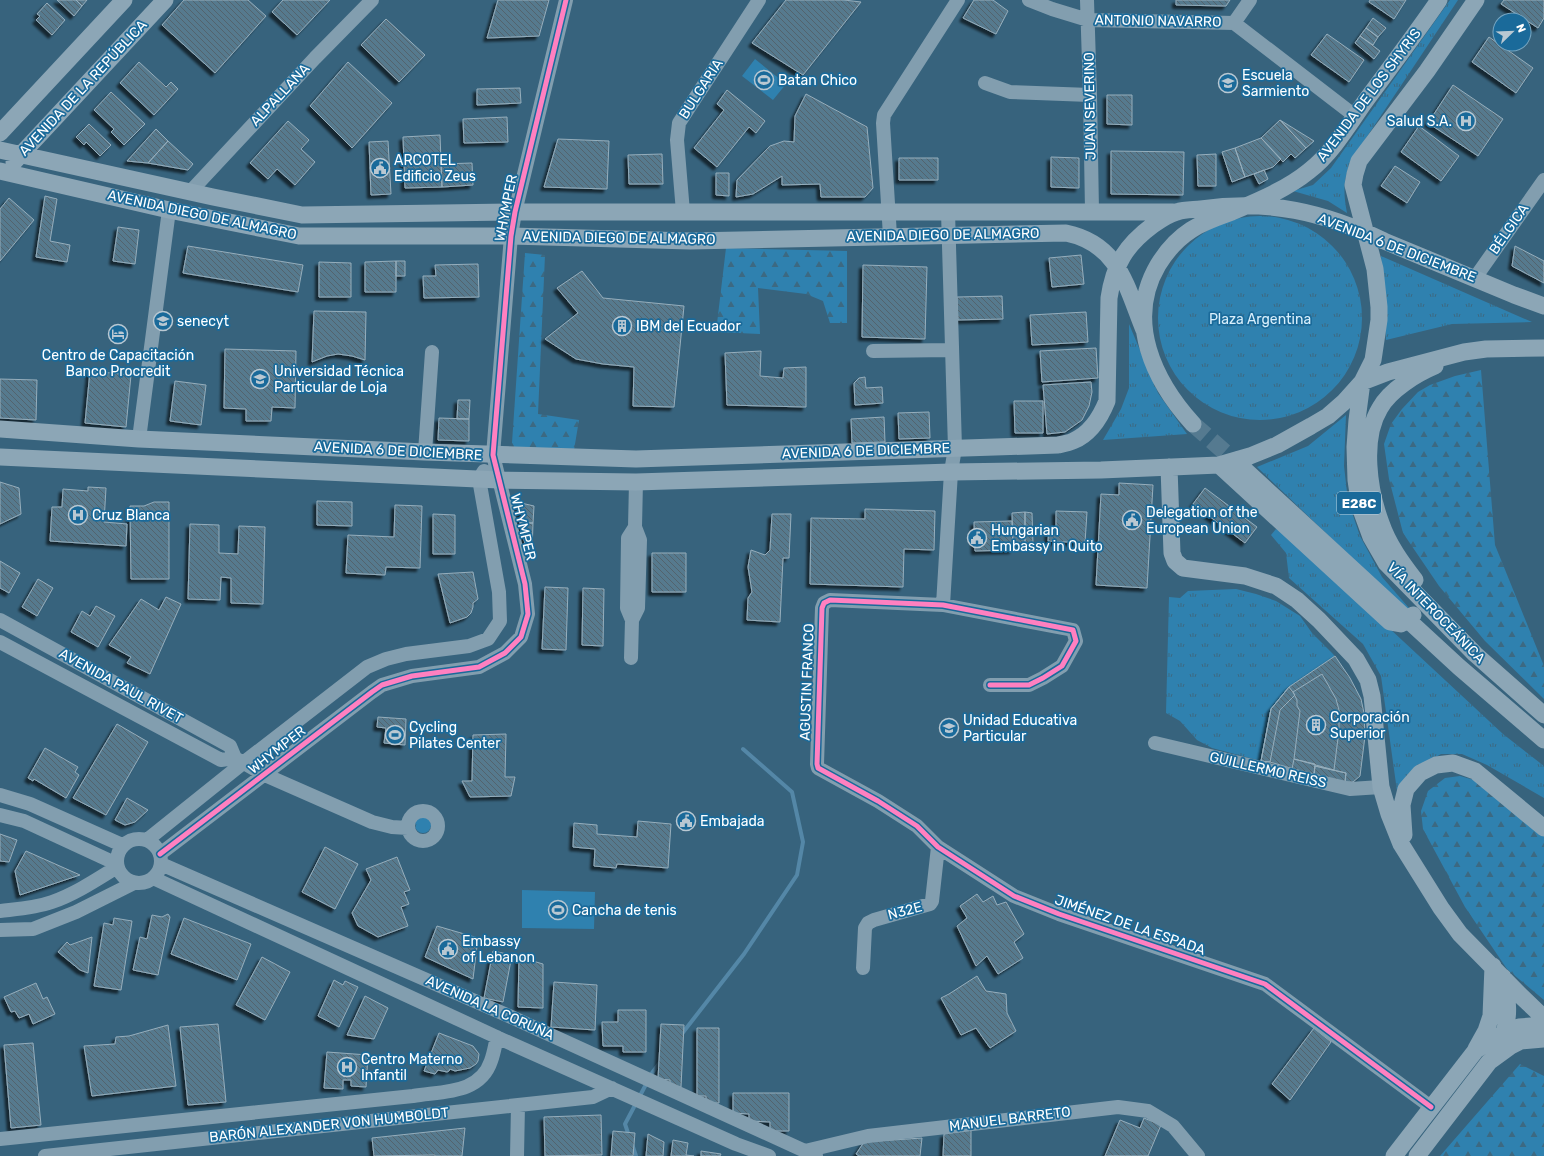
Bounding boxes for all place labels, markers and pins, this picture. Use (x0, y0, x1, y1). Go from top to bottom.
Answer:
place label: Escuela Sarmiento (1242, 67, 1309, 100)
sports icon: Batan Chico (753, 69, 775, 91)
place label: Batan Chico (778, 72, 857, 89)
school or university icon: Escuela Sarmiento (1217, 72, 1239, 94)
hospital icon: Salud S.A. (1455, 110, 1477, 132)
place label: Salud S.A. (1387, 113, 1452, 130)
place label: ARCOTEL Edificio Zeus (394, 152, 476, 185)
public building icon: ARCOTEL Edificio Zeus (369, 157, 391, 179)
school or university icon: senecyt (152, 310, 174, 332)
place label: senecyt (177, 313, 230, 330)
building icon: IBM del Ecuador (611, 315, 633, 337)
place label: IBM del Ecuador (636, 318, 741, 335)
hotel icon: Centro de Capacitación Banco Procredit (107, 323, 129, 345)
place label: Centro de Capacitación Banco Procredit (42, 347, 194, 380)
place label: Universidad Técnica Particular de Loja (274, 363, 404, 396)
school or university icon: Universidad Técnica Particular de Loja (249, 368, 271, 390)
hospital icon: Cruz Blanca (67, 504, 89, 526)
place label: Delegation of the European Union (1146, 504, 1258, 537)
place label: Cruz Blanca (92, 507, 170, 524)
public building icon: Delegation of the European Union (1121, 509, 1143, 531)
place label: Hungarian Embassy in Quito (991, 522, 1103, 555)
public building icon: Hungarian Embassy in Quito (966, 527, 988, 549)
place label: Corporación Superior (1330, 709, 1410, 742)
place label: Unidad Educativa Particular (963, 712, 1077, 745)
building icon: Corporación Superior (1305, 714, 1327, 736)
school or university icon: Unidad Educativa Particular (938, 717, 960, 739)
place label: Cycling Pilates Center (409, 719, 501, 752)
sports icon: Cycling Pilates Center (384, 724, 406, 746)
public building icon: Embajada (675, 810, 697, 832)
place label: Embajada (700, 813, 764, 830)
sports icon: Cancha de tenis (547, 899, 569, 921)
place label: Cancha de tenis (572, 902, 677, 919)
place label: Embassy of Lebanon (462, 933, 535, 966)
public building icon: Embassy of Lebanon (437, 938, 459, 960)
place label: Centro Materno Infantil (361, 1051, 463, 1084)
hospital icon: Centro Materno Infantil (336, 1056, 358, 1078)

